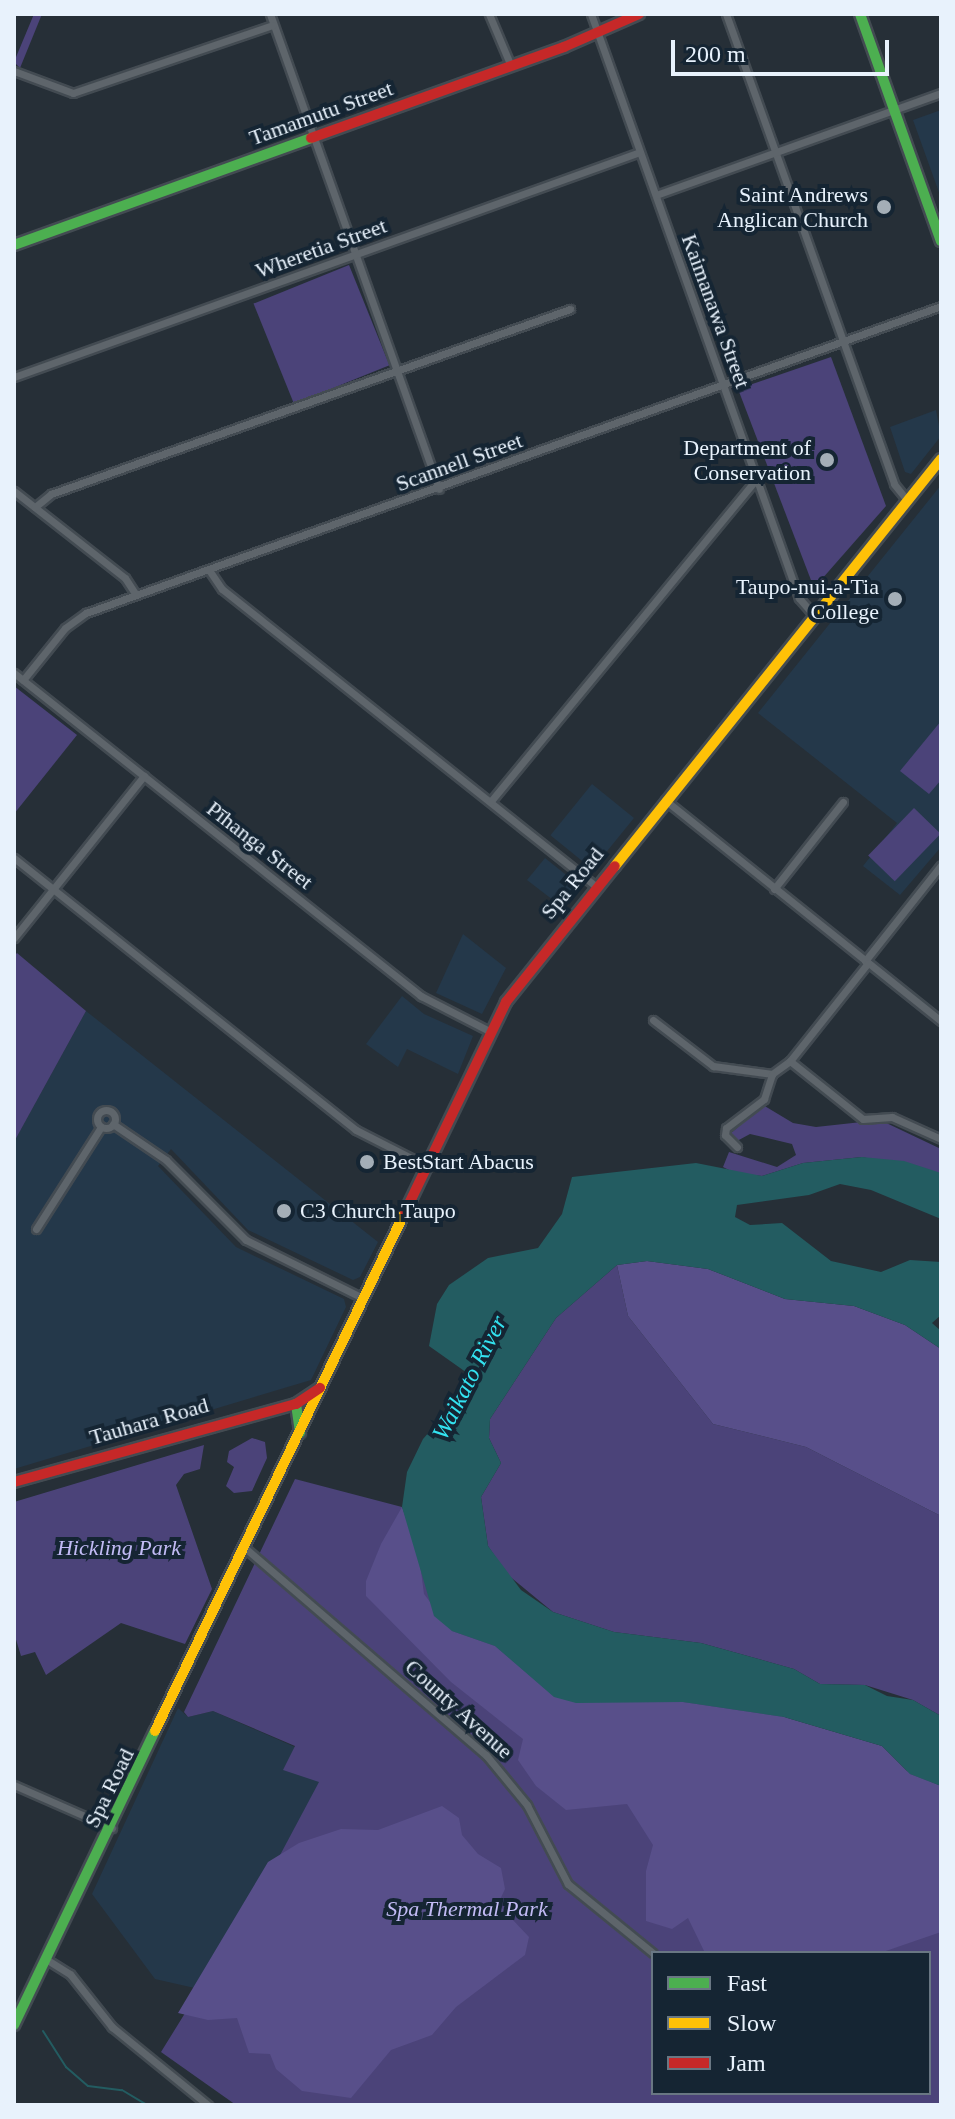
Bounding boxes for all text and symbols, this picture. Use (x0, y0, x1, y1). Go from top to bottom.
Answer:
scale bar (675, 24, 893, 74)
text: 200 m (685, 41, 746, 67)
street label: Tamamutu Street (246, 75, 396, 151)
place label: Saint Andrews Anglican Church (717, 181, 868, 232)
marker: Saint Andrews Anglican Church (875, 198, 893, 216)
street label: Wheretia Street (252, 212, 390, 284)
street label: Kaimanawa Street (676, 230, 756, 392)
street label: Scannell Street (392, 427, 526, 497)
place label: Department of Conservation (683, 434, 811, 486)
marker: Department of Conservation (818, 451, 836, 469)
place label: Taupo-nui-a-Tia College (736, 573, 879, 624)
marker: Taupo-nui-a-Tia College (886, 590, 904, 608)
street label: Pīhanga Street (202, 795, 318, 895)
street label: Spa Road (535, 842, 609, 924)
place label: BestStart Abacus (383, 1149, 535, 1175)
marker: BestStart Abacus (358, 1153, 376, 1171)
place label: C3 Church Taupo (300, 1198, 456, 1224)
marker: C3 Church Taupo (275, 1202, 293, 1220)
water label: Waikato River (426, 1311, 514, 1445)
street label: Tauhara Road (87, 1391, 211, 1451)
park label: Hickling Park (57, 1535, 181, 1561)
street label: County Avenue (399, 1653, 519, 1765)
street label: Spa Road (79, 1744, 139, 1832)
park label: Spa Thermal Park (386, 1896, 548, 1922)
legend (651, 1951, 931, 2095)
text: Fast (727, 1970, 767, 1996)
text: Slow (727, 2010, 776, 2036)
text: Jam (727, 2050, 766, 2076)

